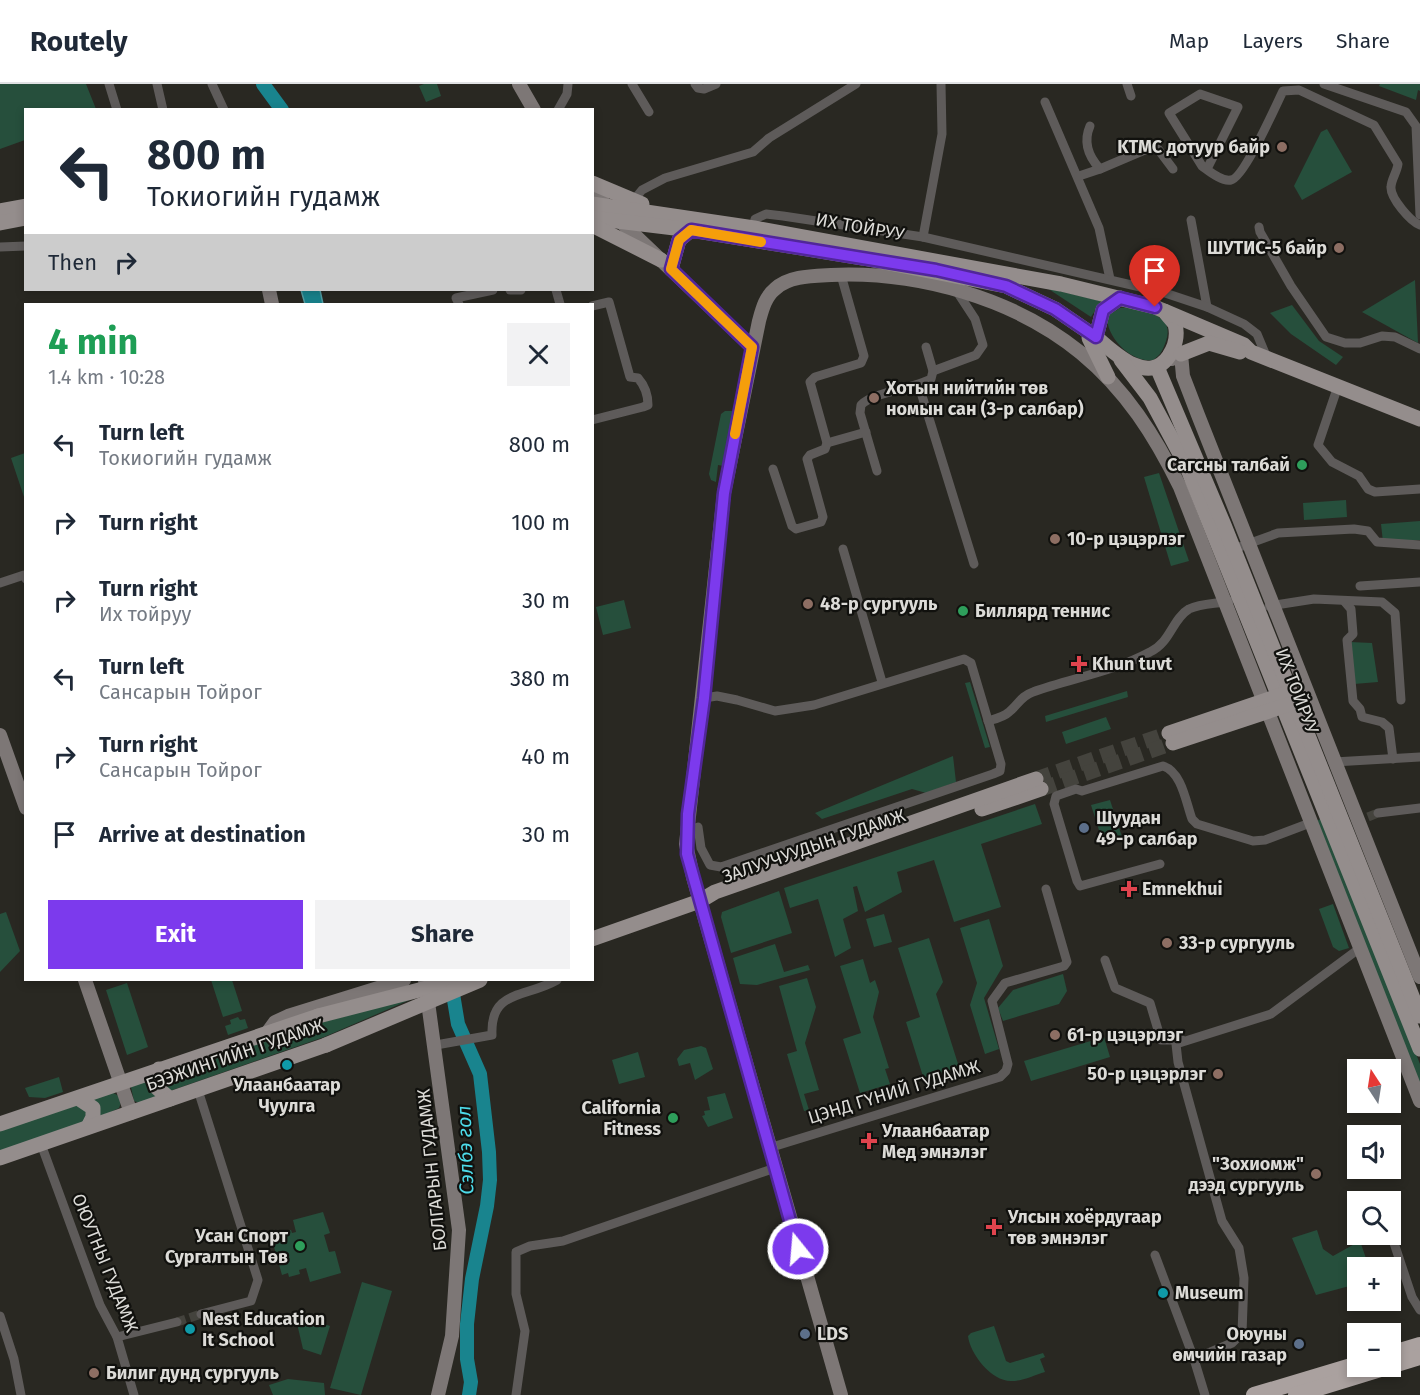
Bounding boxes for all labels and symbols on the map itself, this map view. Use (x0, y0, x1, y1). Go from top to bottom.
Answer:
place label: KTMC дотуур байр (1117, 136, 1270, 158)
marker: KTMC дотуур байр (1275, 140, 1289, 154)
street label: ИХ ТОЙРУУ (814, 208, 906, 246)
place label: ШУТИС-5 байр (1207, 237, 1327, 259)
marker: ШУТИС-5 байр (1332, 241, 1346, 255)
pin (1129, 245, 1180, 307)
place label: Хотын нийтийн төв номын сан (3-р салбар) (885, 377, 1084, 420)
marker: Хотын нийтийн төв номын сан (3-р салбар) (867, 391, 881, 405)
place label: Сагсны талбай (1167, 454, 1290, 476)
marker: Сагсны талбай (1295, 458, 1309, 472)
place label: 10-р цэцэрлэг (1067, 528, 1185, 550)
marker: 10-р цэцэрлэг (1048, 532, 1062, 546)
place label: 48-р сургууль (820, 593, 938, 615)
marker: 48-р сургууль (801, 597, 815, 611)
place label: Биллярд теннис (975, 600, 1110, 622)
marker: Биллярд теннис (956, 604, 970, 618)
street label: ИХ ТОЙРУУ (1271, 645, 1323, 737)
place label: Khun tuvt (1092, 653, 1173, 675)
marker: Khun tuvt (1070, 655, 1088, 673)
street label: ЗАЛУУЧУУДЫН ГУДАМЖ (720, 804, 909, 888)
place label: Шуудан 49-р салбар (1096, 807, 1198, 850)
marker: Шуудан 49-р салбар (1077, 821, 1091, 835)
place label: Emnekhui (1142, 878, 1223, 900)
marker: Emnekhui (1120, 880, 1138, 898)
place label: 33-р сургууль (1178, 932, 1295, 954)
marker: 33-р сургууль (1160, 936, 1174, 950)
street label: БЭЭЖИНГИЙН ГУДАМЖ (143, 1014, 327, 1096)
place label: 61-р цэцэрлэг (1067, 1024, 1183, 1046)
marker: 61-р цэцэрлэг (1048, 1028, 1062, 1042)
street label: ЦЭНД ГҮНИЙ ГУДАМЖ (805, 1055, 983, 1129)
marker: Улаанбаатар Чуулга (280, 1058, 294, 1072)
north arrow (1347, 1059, 1401, 1113)
place label: 50-р цэцэрлэг (1087, 1063, 1206, 1085)
marker: 50-р цэцэрлэг (1211, 1067, 1225, 1081)
place label: Улаанбаатар Чуулга (232, 1074, 341, 1117)
street label: БОЛГАРЫН ГУДАМЖ (413, 1088, 451, 1252)
place label: California Fitness (581, 1097, 661, 1140)
water label: Сэлбэ гол (451, 1105, 479, 1195)
marker: California Fitness (666, 1111, 680, 1125)
place label: Улаанбаатар Мед эмнэлэг (881, 1120, 990, 1163)
marker: Улаанбаатар Мед эмнэлэг (860, 1132, 878, 1150)
place label: "Зохиомж" дээд сургууль (1188, 1153, 1305, 1196)
marker: "Зохиомж" дээд сургууль (1309, 1167, 1323, 1181)
street label: ОЮУТНЫ ГУДАМЖ (67, 1190, 143, 1336)
place label: Улсын хоёрдугаар төв эмнэлэг (1007, 1206, 1162, 1249)
position arrow (766, 1217, 830, 1281)
marker: Улсын хоёрдугаар төв эмнэлэг (985, 1218, 1003, 1236)
place label: Усан Спорт Сургалтын Төв (165, 1225, 289, 1268)
marker: Усан Спорт Сургалтын Төв (293, 1239, 307, 1253)
place label: Museum (1175, 1282, 1244, 1304)
marker: Museum (1156, 1286, 1170, 1300)
place label: Nest Education It School (202, 1308, 325, 1351)
marker: Nest Education It School (183, 1322, 197, 1336)
place label: LDS (817, 1323, 848, 1345)
place label: Оюуны өмчийн газар (1172, 1323, 1287, 1366)
marker: LDS (798, 1327, 812, 1341)
marker: Оюуны өмчийн газар (1292, 1337, 1306, 1351)
place label: Билиг дунд сургууль (106, 1362, 280, 1384)
marker: Билиг дунд сургууль (87, 1366, 101, 1380)

